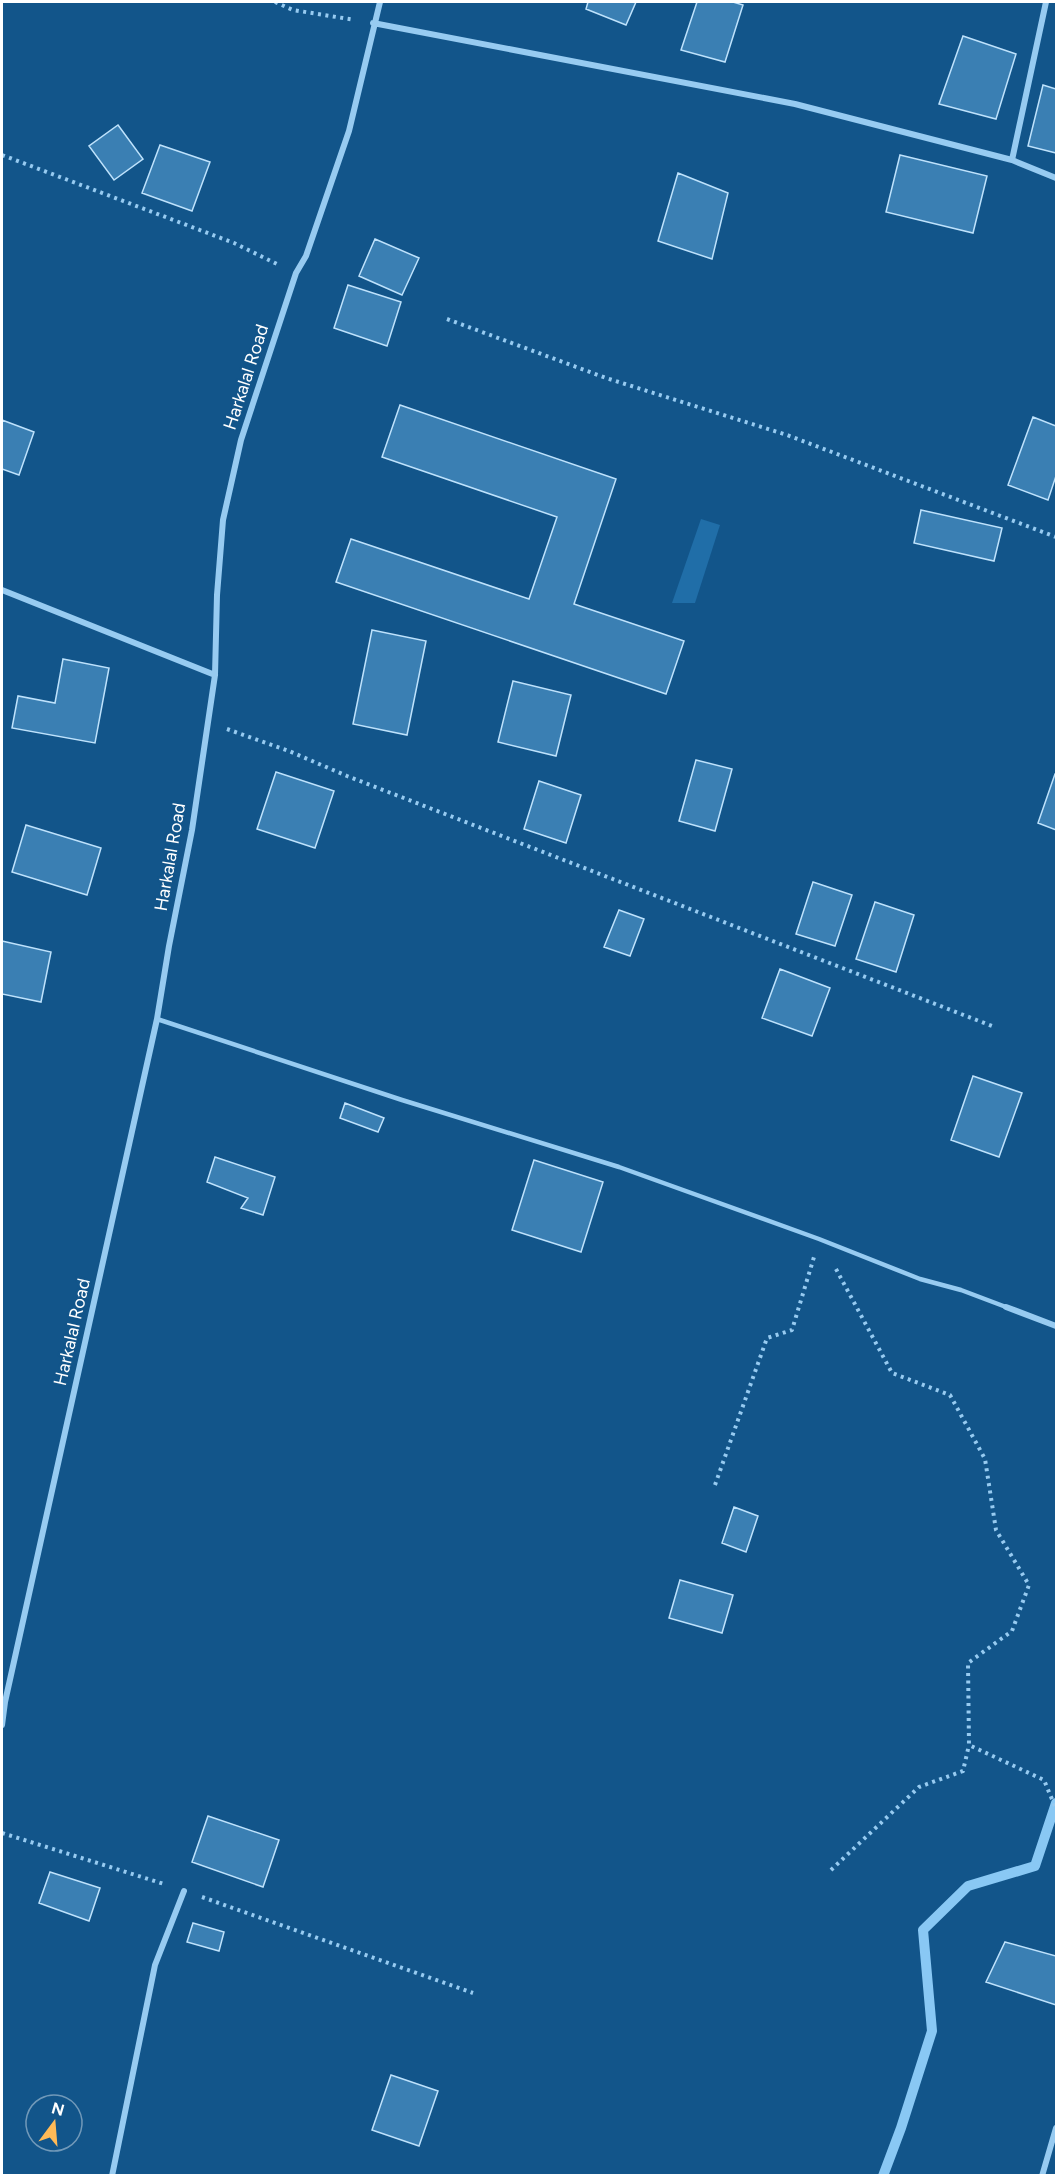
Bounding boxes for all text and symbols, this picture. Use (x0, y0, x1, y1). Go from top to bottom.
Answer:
street label: Harkalal Road (219, 322, 273, 432)
street label: Harkalal Road (150, 801, 190, 913)
street label: Harkalal Road (49, 1276, 95, 1388)
north arrow (24, 2093, 84, 2153)
text: N (49, 2098, 67, 2120)

